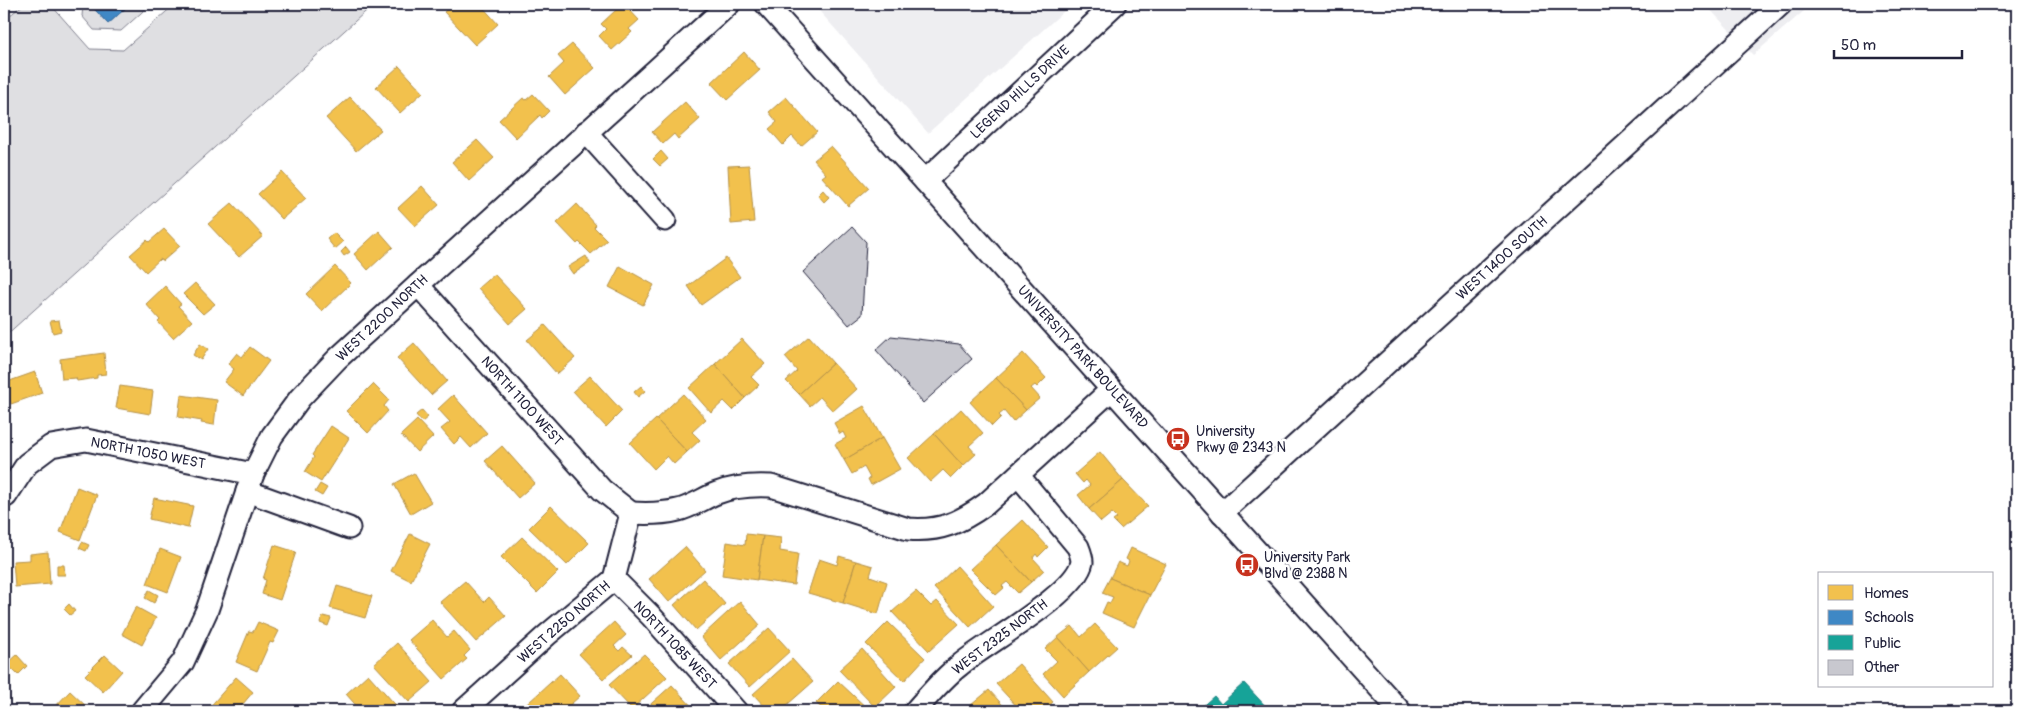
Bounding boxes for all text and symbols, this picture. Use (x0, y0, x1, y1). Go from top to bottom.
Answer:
scale bar (1834, 28, 1961, 60)
text: 50 m (1841, 36, 1876, 55)
street label: LEGEND HILLS DRIVE (967, 42, 1073, 142)
street label: WEST 1400 SOUTH (1453, 212, 1551, 303)
street label: WEST 2200 NORTH (333, 271, 431, 365)
street label: UNIVERSITY PARK BOULEVARD (1014, 282, 1152, 432)
street label: NORTH 1100 WEST (477, 353, 567, 449)
place label: University Pkwy @ 2343 N (1196, 423, 1286, 456)
bus stop icon: University Pkwy @ 2343 N (1165, 426, 1191, 452)
street label: NORTH 1050 WEST (89, 434, 207, 473)
place label: University Park Blvd @ 2388 N (1264, 549, 1350, 582)
bus stop icon: University Park Blvd @ 2388 N (1234, 552, 1260, 578)
legend (1818, 572, 1994, 688)
street label: WEST 2250 NORTH (514, 577, 614, 667)
text: Homes (1864, 584, 1909, 603)
street label: WEST 2325 NORTH (949, 596, 1051, 678)
street label: NORTH 1085 WEST (630, 598, 720, 693)
text: Schools (1864, 608, 1914, 627)
text: Public (1864, 634, 1901, 653)
text: Other (1864, 658, 1900, 677)

